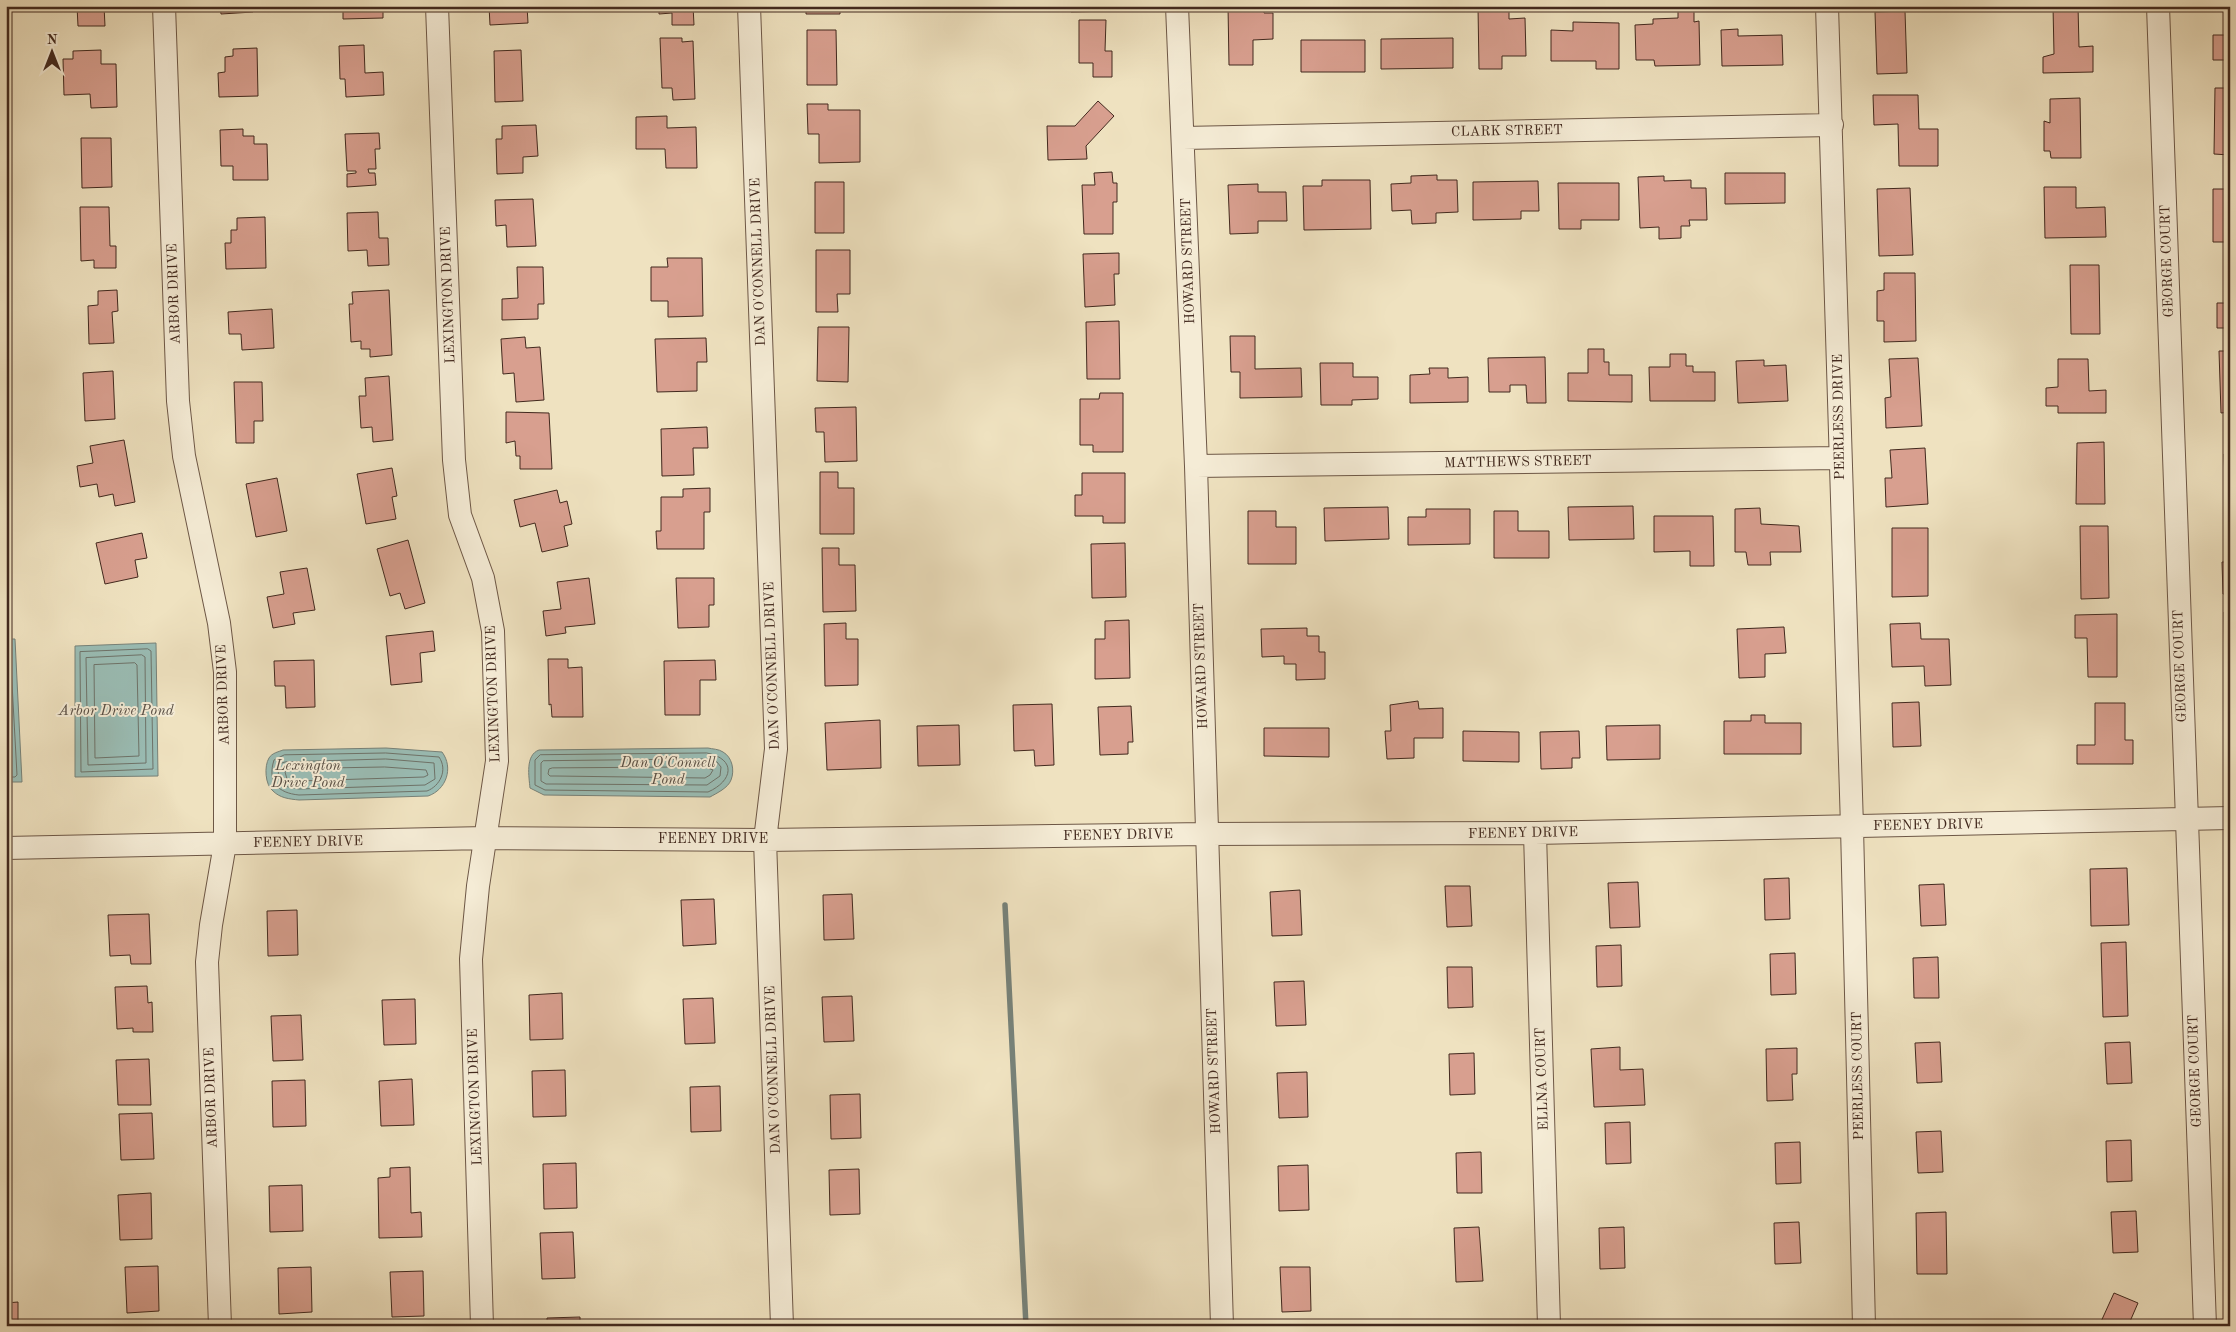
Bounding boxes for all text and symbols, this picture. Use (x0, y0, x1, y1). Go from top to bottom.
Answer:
north arrow (28, 28, 78, 78)
text: N (47, 33, 58, 47)
street label: CLARK STREET (1451, 123, 1563, 139)
street label: DAN O'CONNELL DRIVE (748, 178, 768, 346)
street label: HOWARD STREET (1179, 198, 1197, 324)
street label: GEORGE COURT (2158, 204, 2176, 318)
street label: LEXINGTON DRIVE (439, 226, 457, 364)
street label: ARBOR DRIVE (165, 243, 183, 345)
street label: PEERLESS DRIVE (1831, 354, 1847, 480)
street label: MATTHEWS STREET (1444, 454, 1592, 470)
street label: DAN O'CONNELL DRIVE (762, 582, 782, 750)
street label: HOWARD STREET (1192, 603, 1210, 729)
street label: GEORGE COURT (2171, 609, 2189, 723)
street label: LEXINGTON DRIVE (484, 625, 502, 763)
street label: ARBOR DRIVE (214, 644, 232, 746)
water label: Arbor Drive Pond (57, 704, 175, 719)
water label: Dan O'Connell Pond (619, 756, 716, 788)
water label: Lexington Drive Pond (270, 759, 346, 791)
street label: FEENEY DRIVE (1873, 817, 1983, 833)
street label: FEENEY DRIVE (1468, 825, 1578, 841)
street label: FEENEY DRIVE (1063, 827, 1173, 843)
street label: FEENEY DRIVE (658, 832, 768, 846)
street label: FEENEY DRIVE (253, 834, 363, 850)
street label: DAN O'CONNELL DRIVE (763, 986, 783, 1154)
street label: HOWARD STREET (1205, 1008, 1223, 1134)
street label: PEERLESS COURT (1850, 1011, 1866, 1141)
street label: GEORGE COURT (2186, 1014, 2204, 1128)
street label: ELLNA COURT (1533, 1027, 1551, 1131)
street label: LEXINGTON DRIVE (466, 1028, 484, 1166)
street label: ARBOR DRIVE (202, 1047, 220, 1149)

